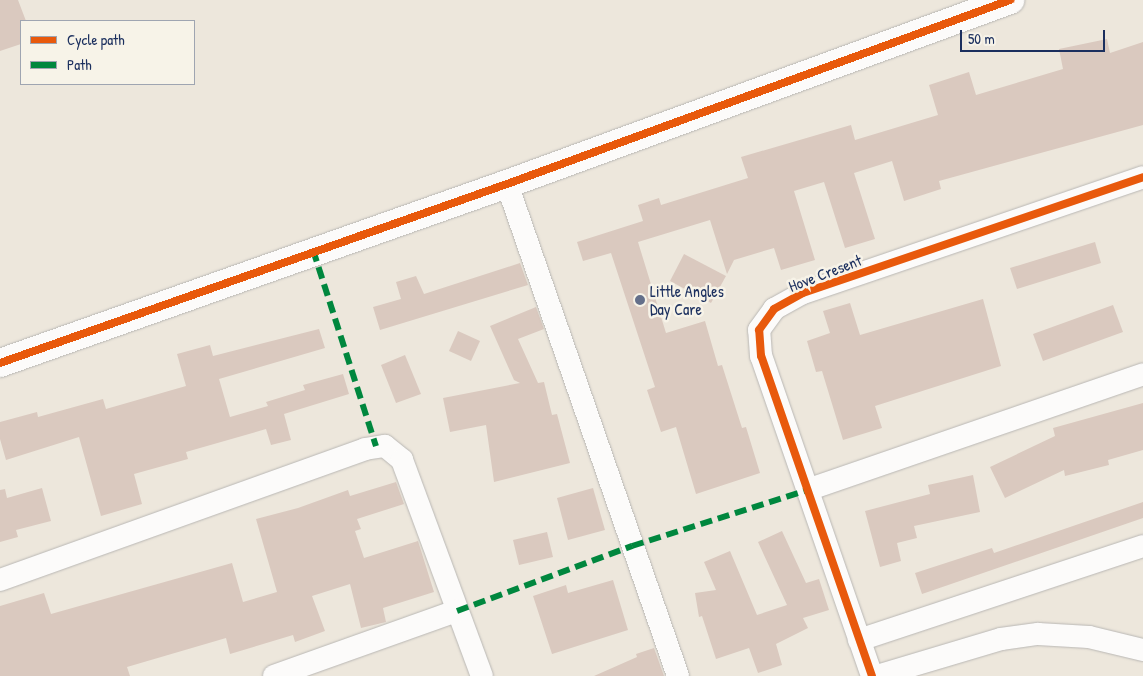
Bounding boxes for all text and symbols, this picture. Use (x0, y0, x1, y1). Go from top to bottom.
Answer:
legend (20, 20, 195, 85)
scale bar (963, 20, 1108, 52)
text: 50 m (968, 28, 995, 49)
text: Cycle path (67, 29, 125, 50)
text: Path (67, 54, 92, 75)
street label: Hove Cresent (786, 250, 864, 296)
place label: Little Angles Day Care (650, 281, 724, 319)
marker: Little Angles Day Care (634, 294, 646, 306)

